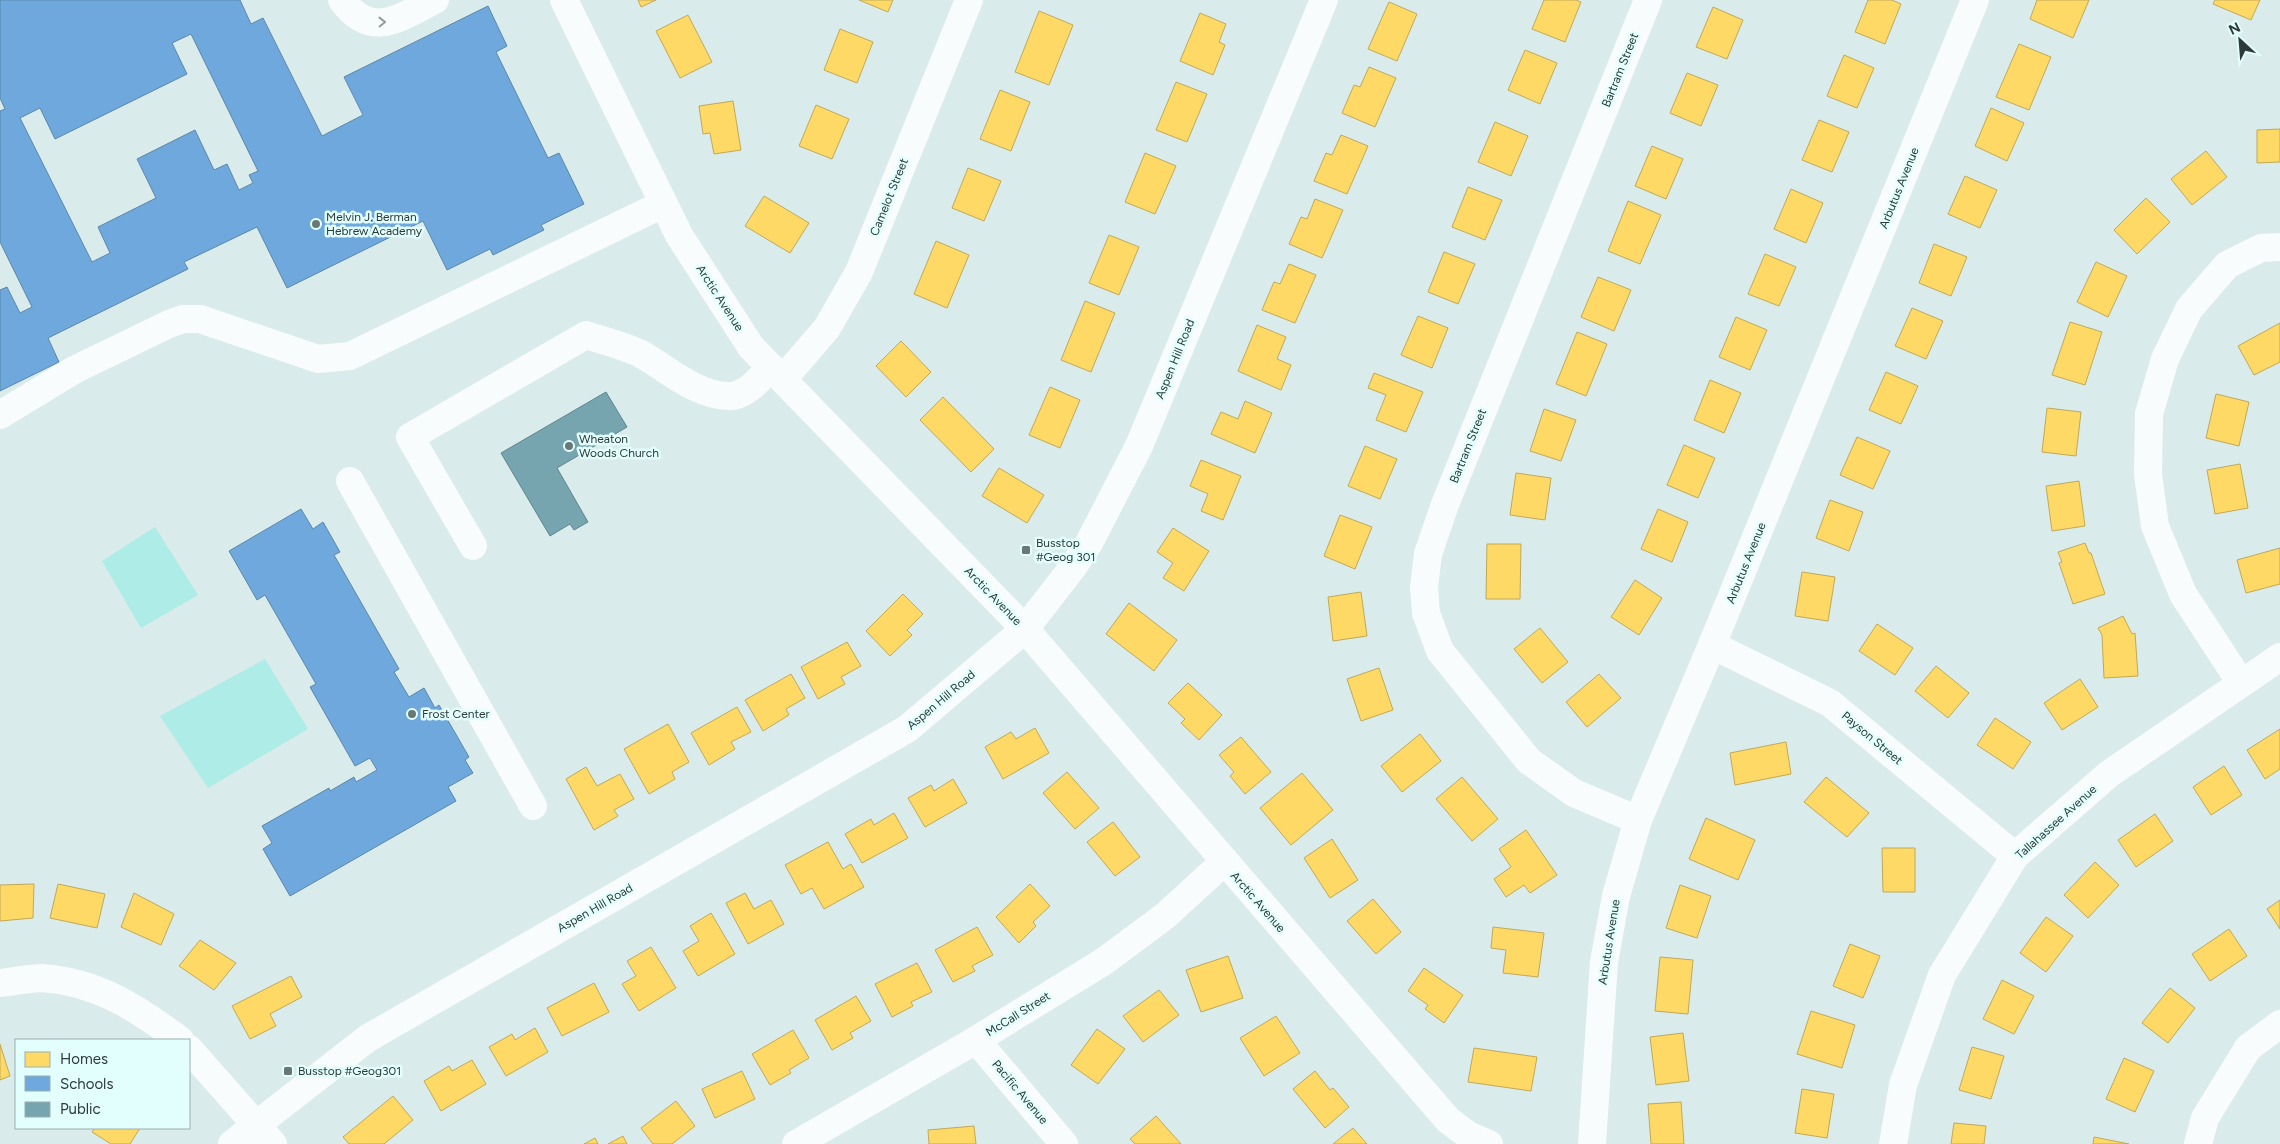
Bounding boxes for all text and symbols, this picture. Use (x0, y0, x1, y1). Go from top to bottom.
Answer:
north arrow (2215, 15, 2265, 65)
one-way arrow (379, 17, 387, 27)
text: N (2226, 19, 2243, 39)
street label: Bartram Street (1599, 30, 1641, 109)
street label: Arbutus Avenue (1876, 145, 1922, 231)
street label: Camelot Street (867, 156, 911, 238)
place label: Melvin J. Berman Hebrew Academy (326, 210, 423, 238)
marker: Melvin J. Berman Hebrew Academy (310, 218, 322, 230)
street label: Arctic Avenue (693, 262, 747, 334)
street label: Aspen Hill Road (1153, 317, 1197, 401)
street label: Bartram Street (1447, 406, 1489, 485)
place label: Wheaton Woods Church (579, 432, 659, 460)
marker: Wheaton Woods Church (563, 440, 575, 452)
street label: Arbutus Avenue (1723, 520, 1769, 606)
place label: Busstop #Geog 301 (1036, 536, 1095, 564)
marker: Busstop #Geog 301 (1020, 544, 1032, 556)
street label: Arctic Avenue (962, 564, 1025, 629)
street label: Aspen Hill Road (904, 667, 978, 733)
place label: Frost Center (422, 707, 490, 721)
marker: Frost Center (406, 708, 418, 720)
street label: Payson Street (1839, 709, 1906, 768)
street label: Tallahassee Avenue (2013, 782, 2100, 862)
street label: Arctic Avenue (1228, 869, 1289, 936)
street label: Aspen Hill Road (555, 881, 635, 935)
street label: Arbutus Avenue (1595, 898, 1623, 986)
street label: McCall Street (983, 988, 1053, 1039)
legend (15, 1039, 190, 1129)
text: Homes (60, 1050, 108, 1068)
street label: Pacific Avenue (989, 1057, 1051, 1127)
place label: Busstop #Geog301 (298, 1064, 401, 1078)
marker: Busstop #Geog301 (282, 1065, 294, 1077)
text: Schools (60, 1075, 113, 1093)
text: Public (60, 1100, 101, 1118)

